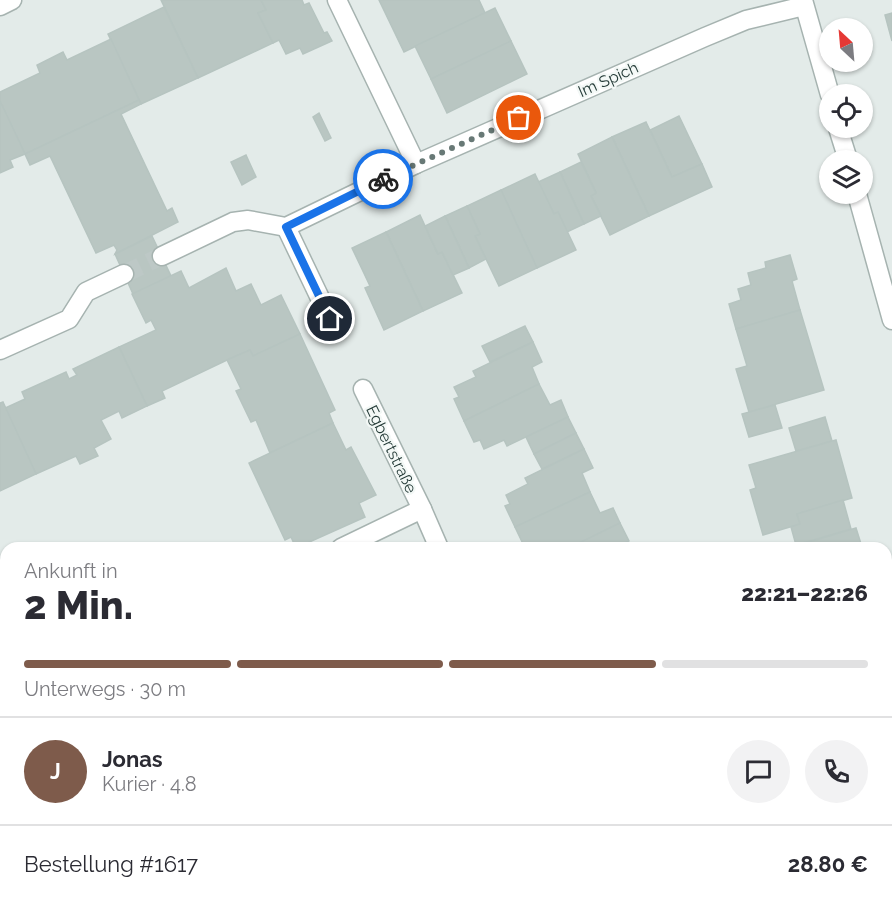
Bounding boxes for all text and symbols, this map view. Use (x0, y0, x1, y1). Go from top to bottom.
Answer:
north arrow (819, 18, 873, 72)
map controls (819, 18, 873, 204)
street label: Im Spich (575, 58, 641, 101)
button: locate (819, 84, 873, 138)
pin (493, 92, 544, 143)
icon: bag (502, 101, 535, 134)
courier (353, 149, 413, 209)
button: layers (819, 150, 873, 204)
icon: bike (367, 163, 400, 196)
pin (304, 293, 355, 344)
icon: home (313, 302, 346, 335)
street label: Egbertstraße (362, 402, 421, 496)
text: Ankunft in (24, 559, 118, 583)
text: 22:21–22:26 (741, 580, 868, 606)
text: 2 Min. (24, 582, 133, 628)
text: Unterwegs · 30 m (24, 677, 186, 701)
button: chat (727, 740, 790, 803)
button: phone (805, 740, 868, 803)
text: Jonas (102, 746, 163, 772)
text: J (50, 758, 61, 784)
text: Kurier · 4.8 (102, 772, 197, 796)
text: Bestellung #1617 (24, 851, 198, 877)
text: 28.80 € (788, 851, 868, 877)

